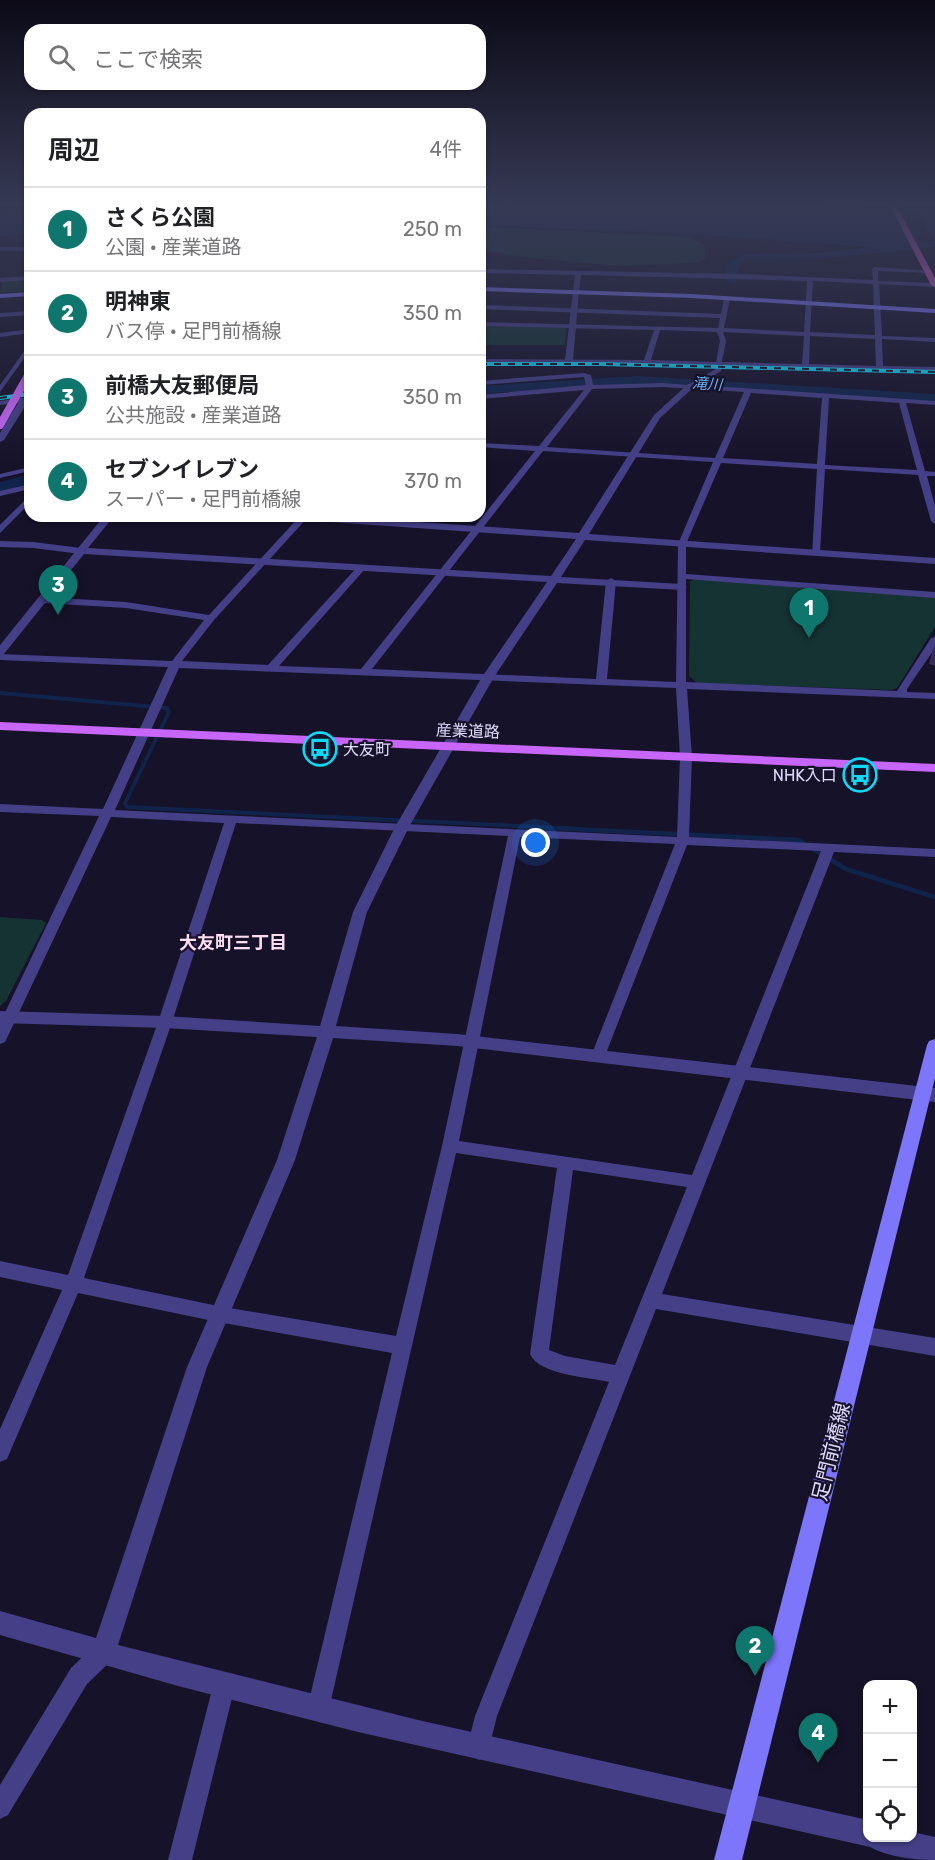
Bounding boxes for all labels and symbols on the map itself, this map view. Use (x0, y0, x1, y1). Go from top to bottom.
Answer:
water label: 滝川 (691, 374, 725, 394)
pin: 3 (38, 566, 78, 615)
pin: 1 (790, 588, 828, 638)
street label: 産業道路 (436, 720, 500, 742)
bus stop icon: 大友町 (302, 731, 338, 767)
place label: 大友町 (343, 740, 391, 759)
bus stop icon: NHK入口 (842, 757, 878, 793)
place label: NHK入口 (773, 766, 837, 785)
your location (521, 828, 550, 857)
district label: 大友町三丁目 (179, 932, 287, 954)
street label: 足門前橋線 (807, 1401, 855, 1503)
pin: 2 (736, 1626, 774, 1676)
pin: 4 (798, 1714, 838, 1763)

